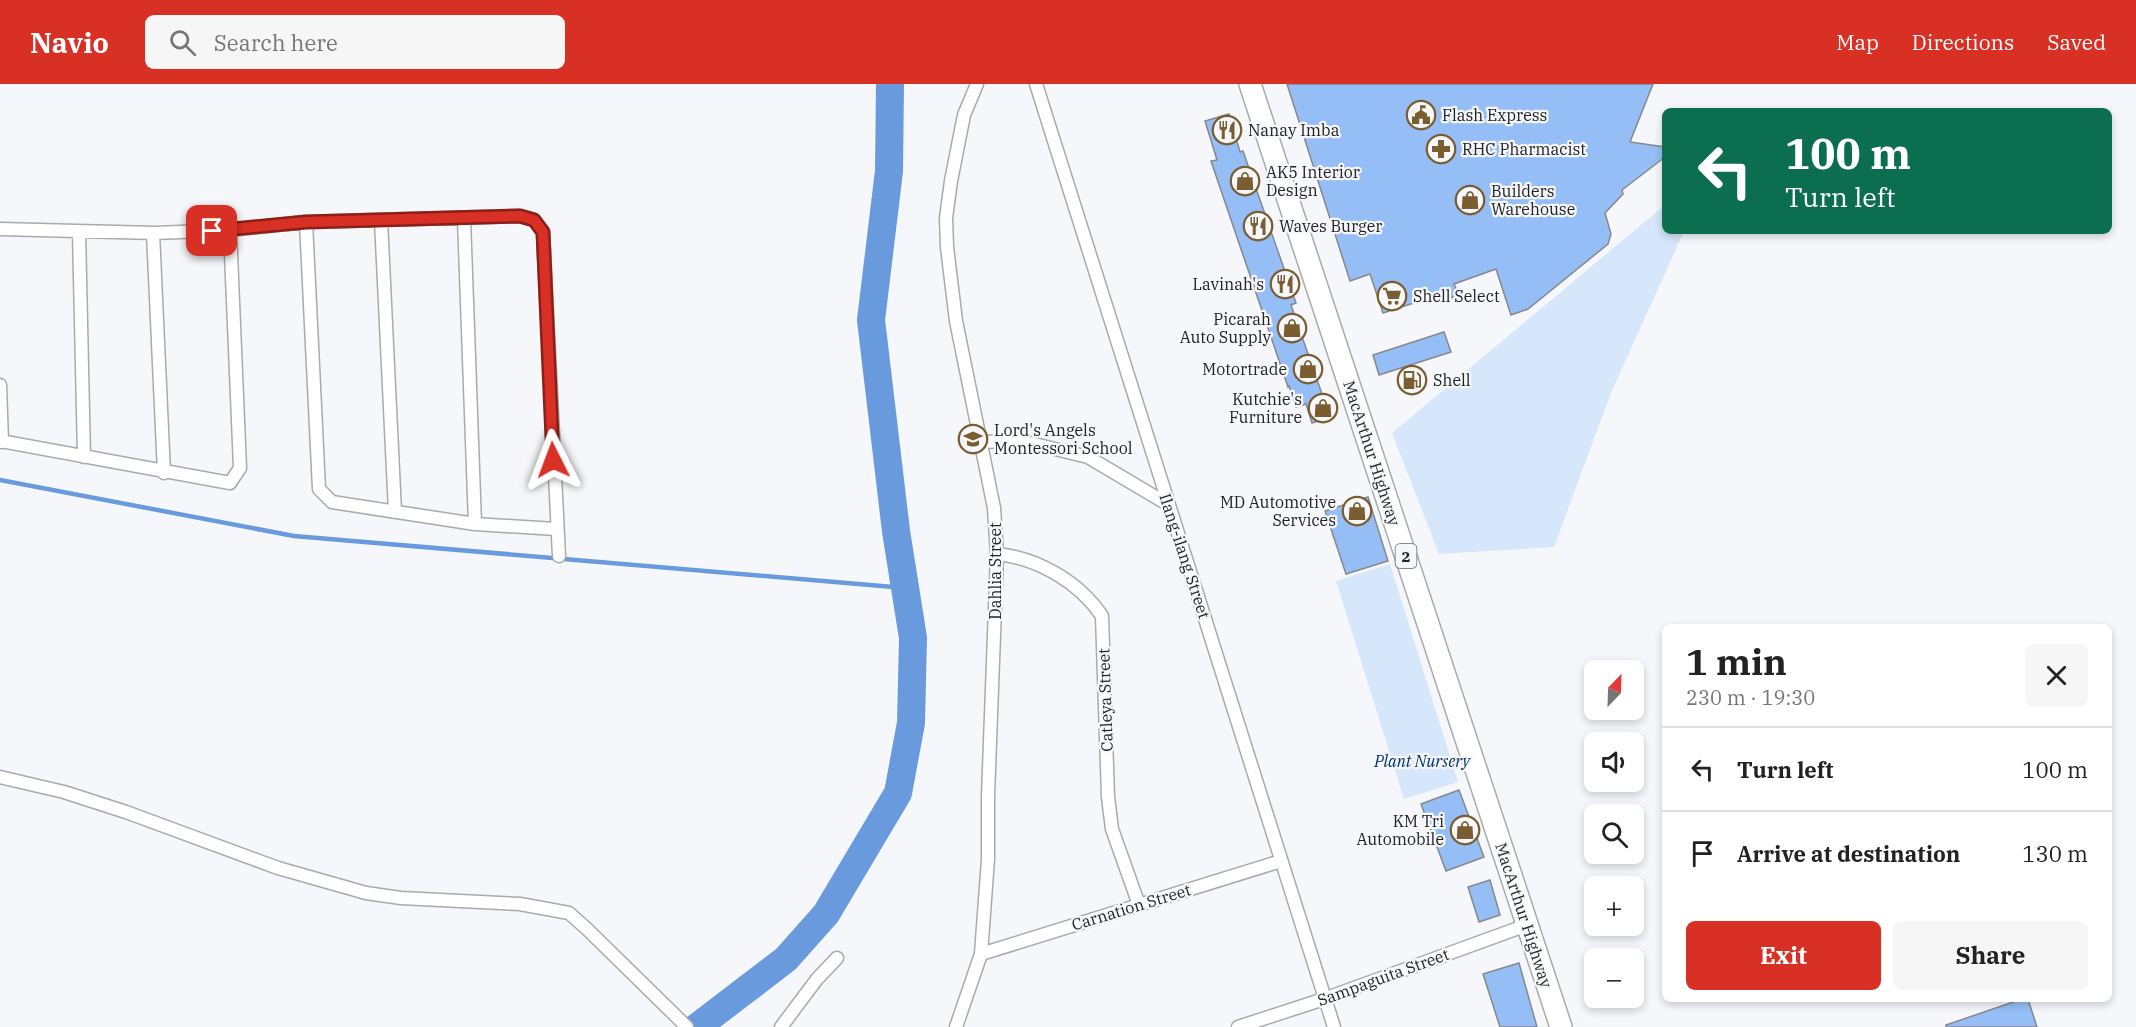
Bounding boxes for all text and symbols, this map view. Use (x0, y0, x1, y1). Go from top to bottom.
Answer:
search box (145, 15, 565, 69)
text: Navio (30, 24, 109, 61)
icon: search (166, 26, 199, 59)
text: Search here (214, 28, 338, 57)
text: Map (1836, 28, 1879, 56)
text: Directions (1912, 28, 2014, 56)
text: Saved (2047, 28, 2106, 56)
public building icon: Flash Express (1405, 99, 1437, 131)
place label: Flash Express (1442, 105, 1547, 125)
restaurant icon: Nanay Imba (1211, 114, 1243, 146)
place label: Nanay Imba (1248, 120, 1340, 140)
text: 100 m (1785, 126, 1911, 181)
icon: left (1686, 132, 1764, 210)
pharmacy icon: RHC Pharmacist (1425, 133, 1457, 165)
place label: RHC Pharmacist (1462, 139, 1586, 159)
place label: AK5 Interior Design (1266, 162, 1360, 200)
shop icon: AK5 Interior Design (1229, 165, 1261, 197)
text: Turn left (1785, 179, 1896, 214)
place label: Builders Warehouse (1491, 181, 1575, 219)
shop icon: Builders Warehouse (1454, 184, 1486, 216)
pin (186, 205, 237, 256)
restaurant icon: Waves Burger (1242, 210, 1274, 242)
icon: arrive (195, 214, 228, 247)
place label: Waves Burger (1279, 216, 1382, 236)
restaurant icon: Lavinah's (1269, 268, 1301, 300)
place label: Lavinah's (1192, 274, 1264, 294)
supermarket icon: Shell Select (1376, 280, 1408, 312)
place label: Shell Select (1413, 286, 1500, 306)
place label: Picarah Auto Supply (1180, 309, 1271, 347)
shop icon: Picarah Auto Supply (1276, 312, 1308, 344)
shop icon: Motortrade (1292, 353, 1324, 385)
place label: Motortrade (1202, 359, 1287, 379)
fuel station icon: Shell (1396, 364, 1428, 396)
place label: Shell (1433, 370, 1471, 390)
street label: MacArthur Highway (1339, 378, 1405, 528)
place label: Kutchie's Furniture (1229, 389, 1302, 427)
shop icon: Kutchie's Furniture (1307, 392, 1339, 424)
place label: Lord's Angels Montessori School (994, 420, 1133, 458)
school or university icon: Lord's Angels Montessori School (957, 423, 989, 455)
position arrow (521, 428, 585, 492)
street label: Ilang-ilang Street (1155, 491, 1215, 621)
place label: MD Automotive Services (1220, 492, 1336, 530)
shop icon: MD Automotive Services (1341, 495, 1373, 527)
street label: Dahlia Street (985, 522, 1005, 620)
road number: 2 (1396, 544, 1416, 568)
text: 1 min (1686, 638, 1787, 685)
button: close (2025, 644, 2088, 707)
street label: Catleya Street (1093, 648, 1117, 752)
north arrow (1584, 660, 1644, 720)
map controls (1584, 660, 1644, 1008)
text: 230 m · 19:30 (1686, 684, 1815, 711)
button: sound (1584, 732, 1644, 792)
park label: Plant Nursery (1373, 751, 1472, 771)
icon: left (1686, 753, 1719, 786)
text: Turn left (1737, 755, 1833, 784)
text: 100 m (2022, 755, 2088, 784)
button: search (1584, 804, 1644, 864)
place label: KM Tri Automobile (1357, 811, 1444, 849)
shop icon: KM Tri Automobile (1449, 814, 1481, 846)
icon: arrive (1686, 837, 1719, 870)
text: Arrive at destination (1737, 839, 1960, 868)
text: 130 m (2022, 839, 2088, 868)
street label: MacArthur Highway (1491, 840, 1557, 990)
button: + (1584, 876, 1644, 936)
street label: Carnation Street (1069, 879, 1193, 935)
button: Exit (1686, 921, 1881, 990)
button: Share (1893, 921, 2088, 990)
street label: Sampaguita Street (1314, 944, 1452, 1010)
button: − (1584, 948, 1644, 1008)

